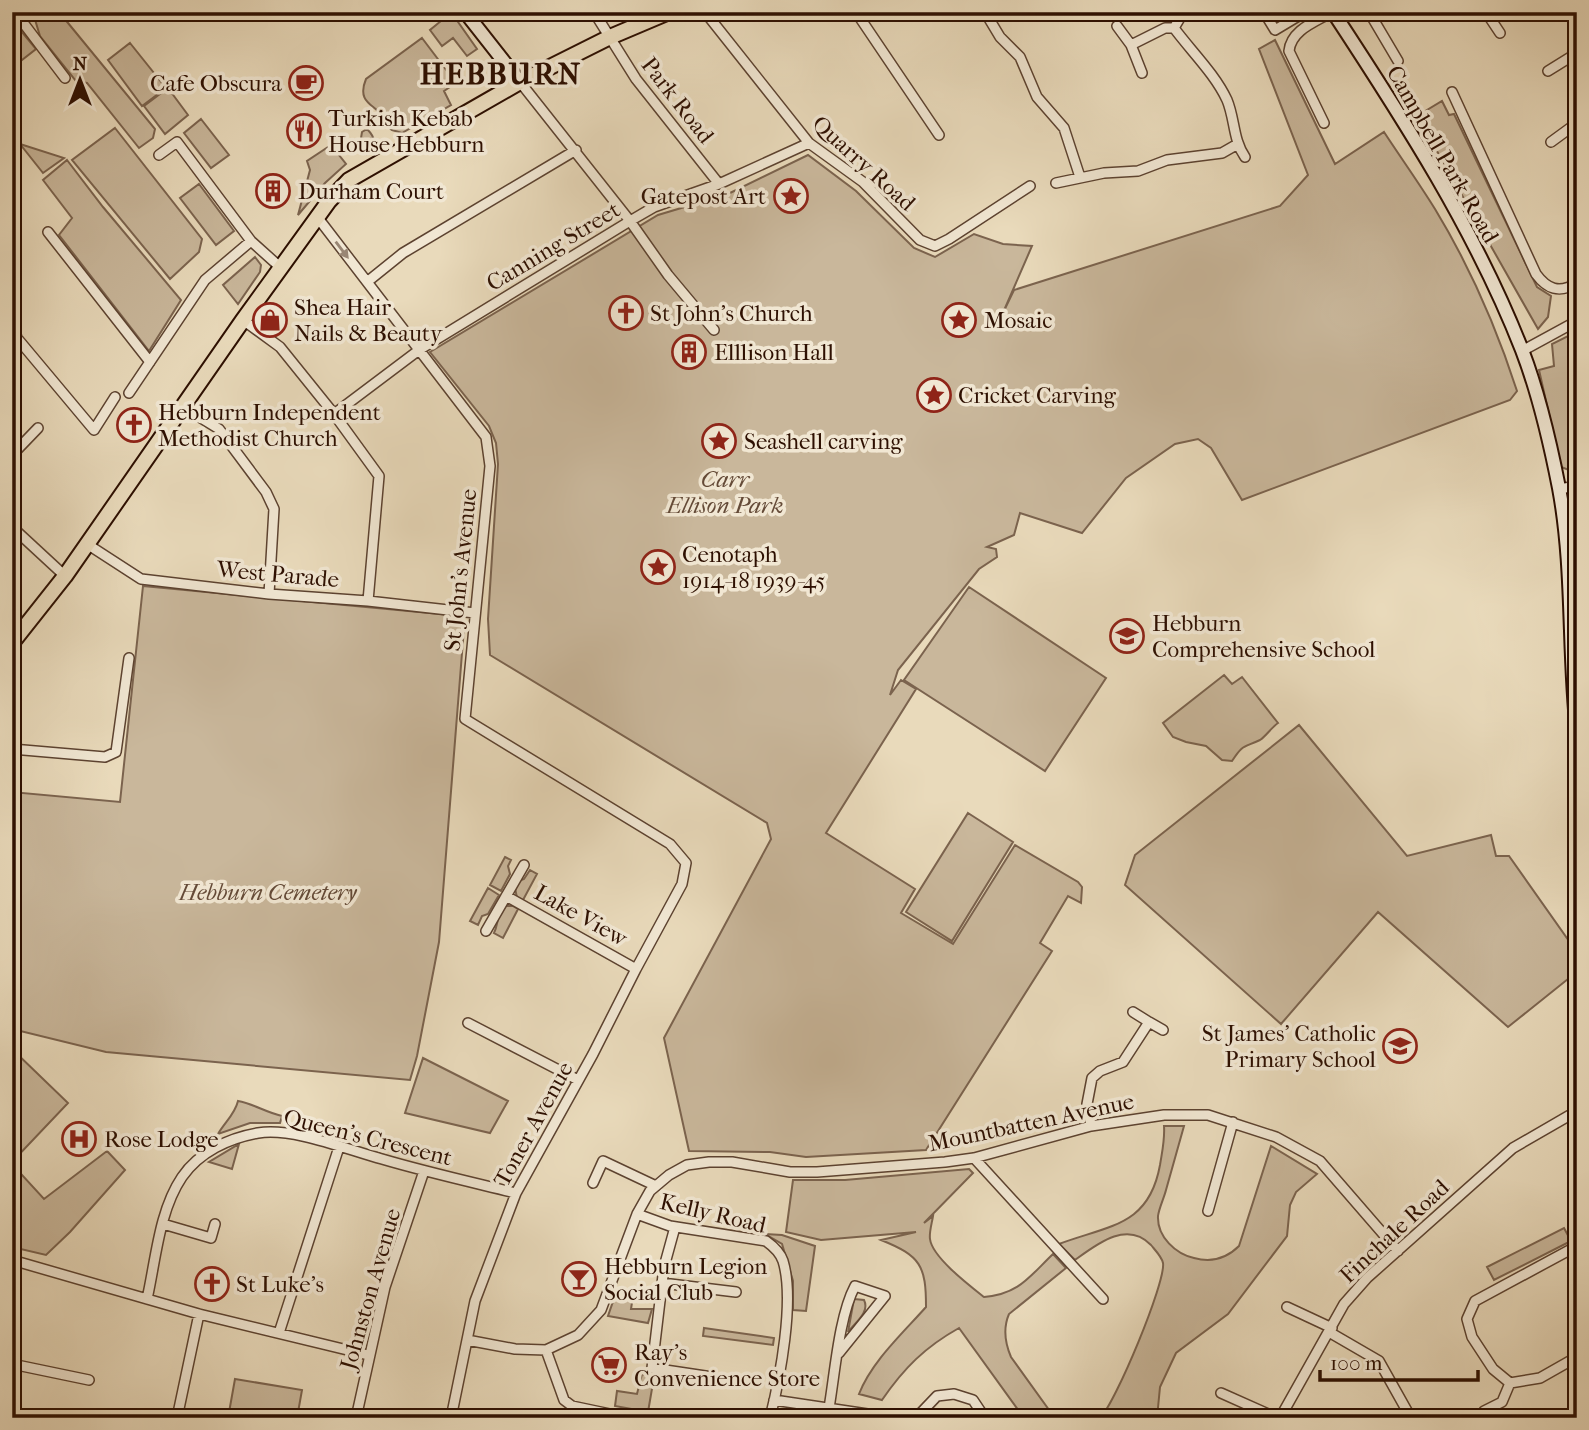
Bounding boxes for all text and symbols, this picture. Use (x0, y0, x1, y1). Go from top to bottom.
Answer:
north arrow (46, 46, 116, 116)
street label: Park Road (636, 52, 720, 149)
text: N (73, 53, 88, 75)
district label: HEBBURN (420, 57, 582, 92)
street label: Campbell Park Road (1381, 61, 1505, 248)
cafe icon: Cafe Obscura (287, 64, 325, 102)
place label: Cafe Obscura (150, 70, 282, 97)
place label: Turkish Kebab House Hebburn (328, 105, 485, 158)
street label: Quarry Road (807, 110, 921, 217)
restaurant icon: Turkish Kebab House Hebburn (285, 112, 323, 150)
building icon: Durham Court (254, 172, 292, 210)
place icon: Gatepost Art (772, 177, 810, 215)
place label: Durham Court (298, 178, 444, 205)
place label: Gatepost Art (641, 183, 766, 210)
street label: Canning Street (482, 196, 625, 297)
one-way arrow (335, 241, 349, 259)
place label: Shea Hair Nails & Beauty (294, 294, 443, 347)
church icon: St John's Church (607, 294, 645, 332)
place label: St John's Church (650, 300, 813, 327)
shop icon: Shea Hair Nails & Beauty (251, 301, 289, 339)
place icon: Mosaic (940, 301, 978, 339)
place label: Mosaic (984, 307, 1052, 334)
building icon: Elllison Hall (670, 333, 708, 371)
place label: Elllison Hall (714, 339, 834, 366)
place icon: Cricket Carving (915, 376, 953, 414)
place label: Cricket Carving (958, 382, 1117, 409)
place label: Hebburn Independent Methodist Church (158, 399, 381, 452)
church icon: Hebburn Independent Methodist Church (115, 406, 153, 444)
place icon: Seashell carving (700, 422, 738, 460)
place label: Seashell carving (744, 428, 903, 455)
park label: Carr Ellison Park (665, 466, 783, 519)
street label: St John's Avenue (439, 487, 482, 653)
place label: Cenotaph 1914-18 1939-45 (682, 541, 825, 594)
place icon: Cenotaph 1914-18 1939-45 (639, 548, 677, 586)
street label: West Parade (215, 556, 340, 593)
place label: Hebburn Comprehensive School (1152, 610, 1376, 663)
school or university icon: Hebburn Comprehensive School (1108, 617, 1146, 655)
park label: Hebburn Cemetery (178, 879, 357, 906)
street label: Lake View (530, 879, 633, 952)
place label: St James' Catholic Primary School (1202, 1020, 1377, 1073)
school or university icon: St James' Catholic Primary School (1381, 1027, 1419, 1065)
street label: Toner Avenue (488, 1057, 579, 1191)
street label: Mountbatten Avenue (926, 1087, 1136, 1157)
street label: Queen's Crescent (281, 1104, 455, 1171)
hospital icon: Rose Lodge (60, 1120, 98, 1158)
place label: Rose Lodge (104, 1126, 219, 1153)
street label: Finchale Road (1334, 1174, 1455, 1289)
street label: Kelly Road (657, 1188, 769, 1239)
street label: Johnston Avenue (334, 1205, 406, 1375)
place label: Hebburn Legion Social Club (604, 1253, 768, 1306)
bar icon: Hebburn Legion Social Club (560, 1260, 598, 1298)
church icon: St Luke's (193, 1265, 231, 1303)
place label: St Luke's (236, 1271, 324, 1298)
place label: Ray's Convenience Store (634, 1339, 820, 1392)
scale bar (1320, 1339, 1477, 1383)
supermarket icon: Ray's Convenience Store (590, 1346, 628, 1384)
text: 100 m (1330, 1351, 1383, 1375)

